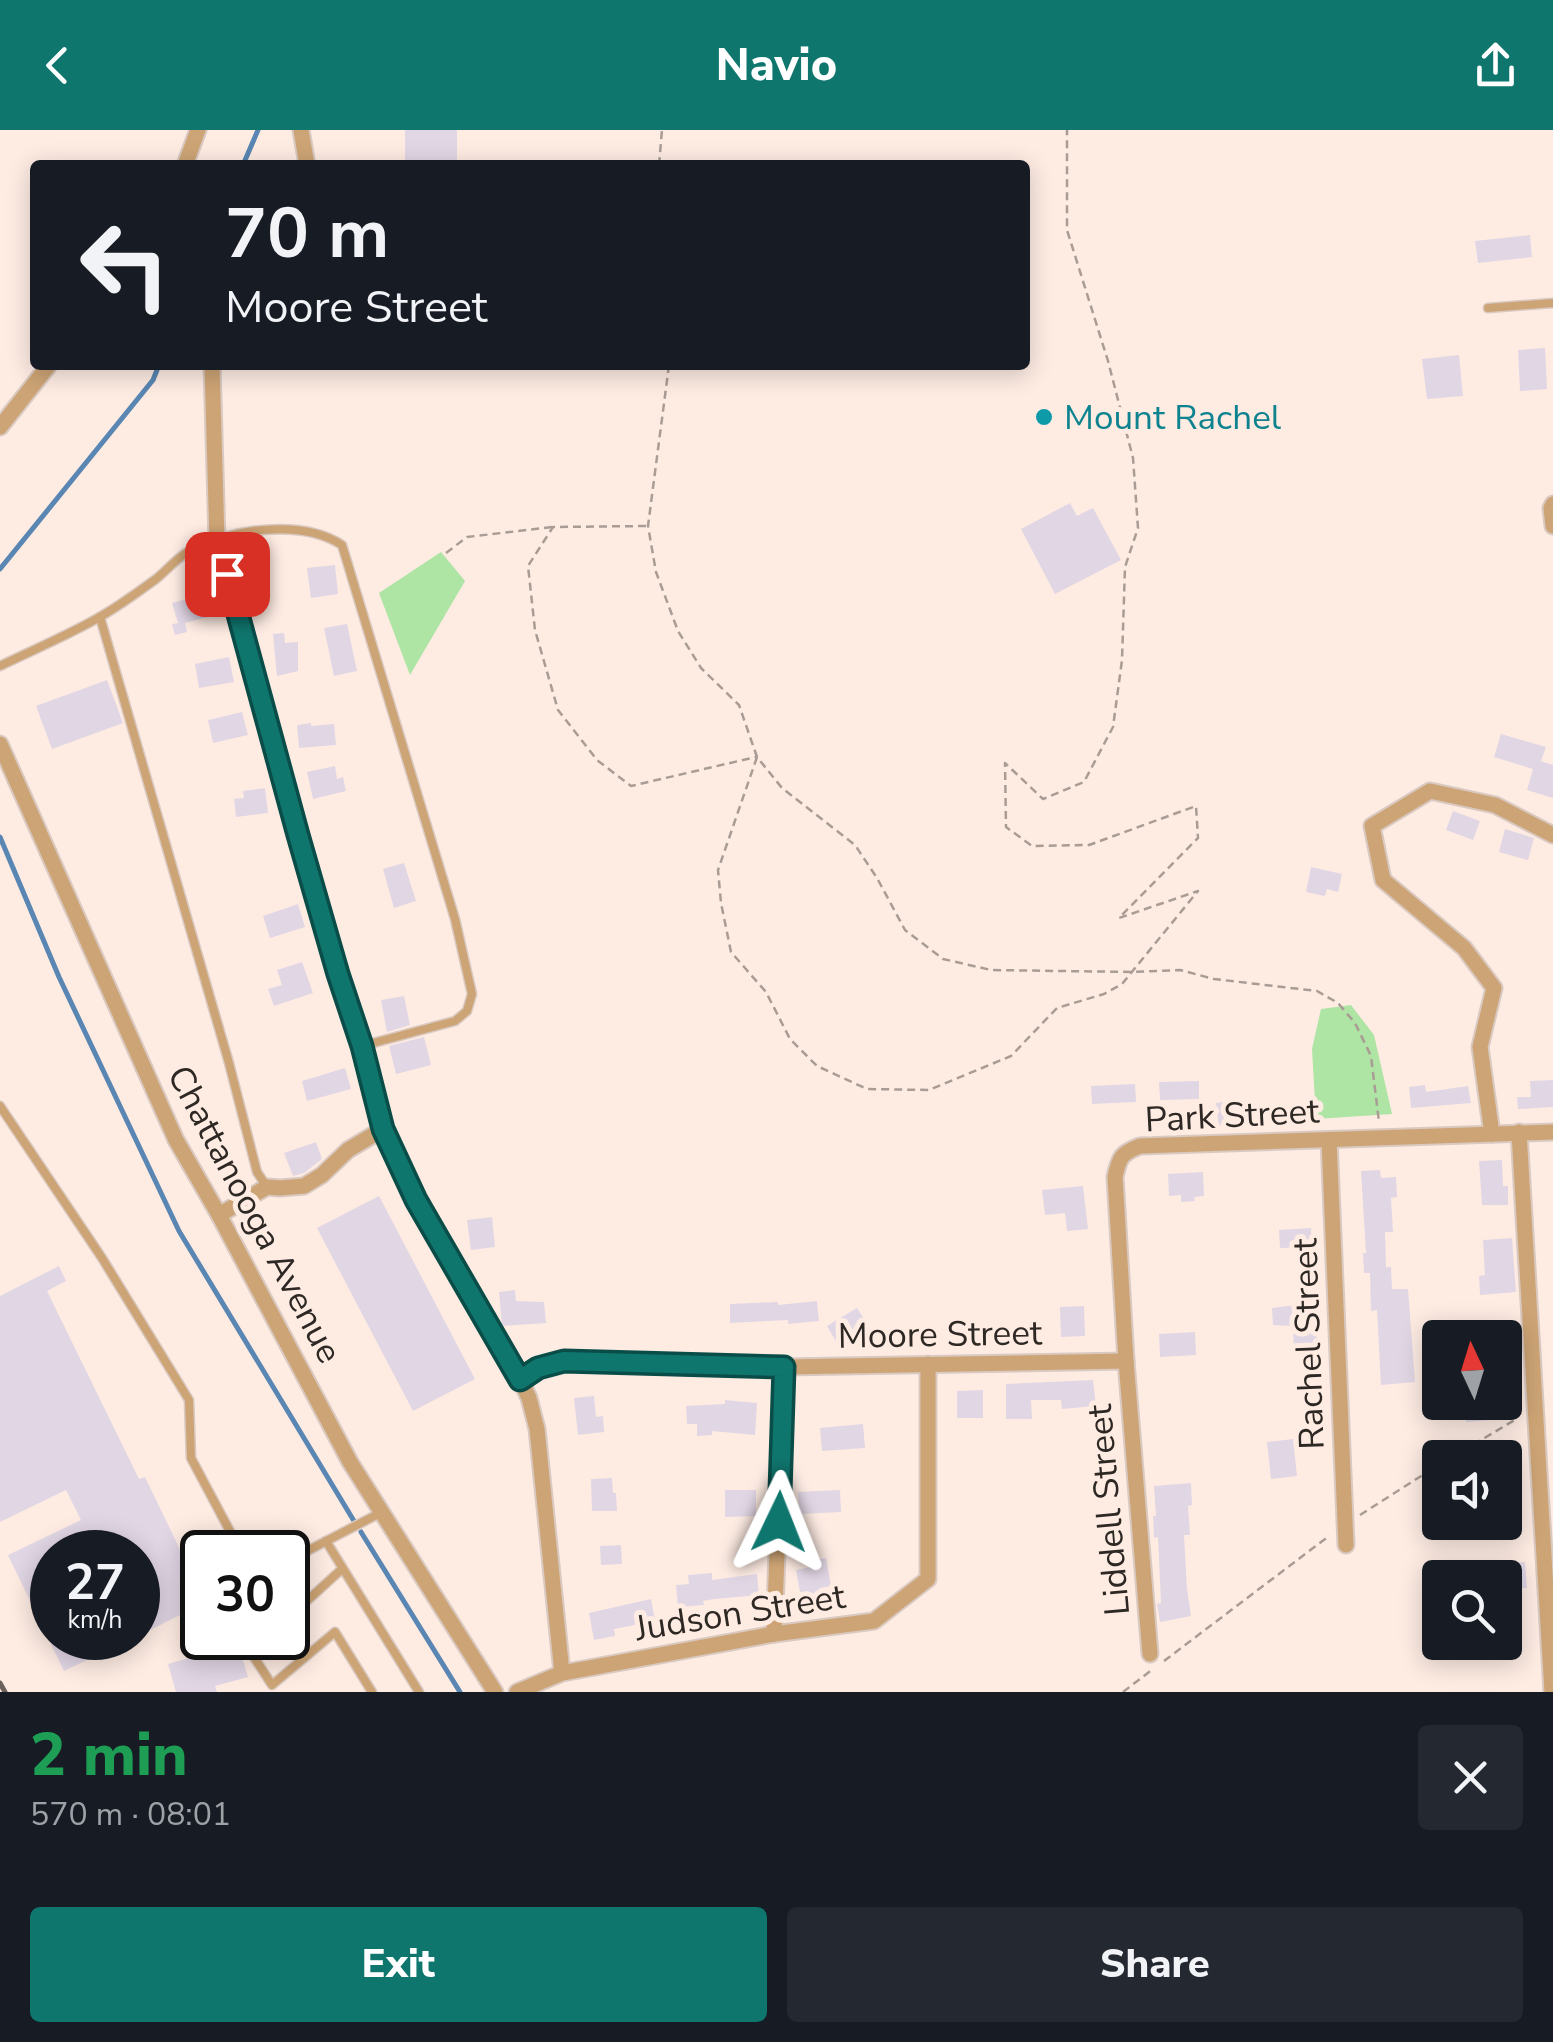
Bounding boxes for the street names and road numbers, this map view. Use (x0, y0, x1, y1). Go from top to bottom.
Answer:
street label: Chattanooga Avenue (156, 1057, 353, 1371)
street label: Park Street (1144, 1087, 1321, 1144)
street label: Rachel Street (1281, 1237, 1336, 1450)
street label: Moore Street (837, 1309, 1043, 1360)
street label: Liddell Street (1076, 1402, 1141, 1617)
street label: Judson Street (631, 1573, 849, 1652)

